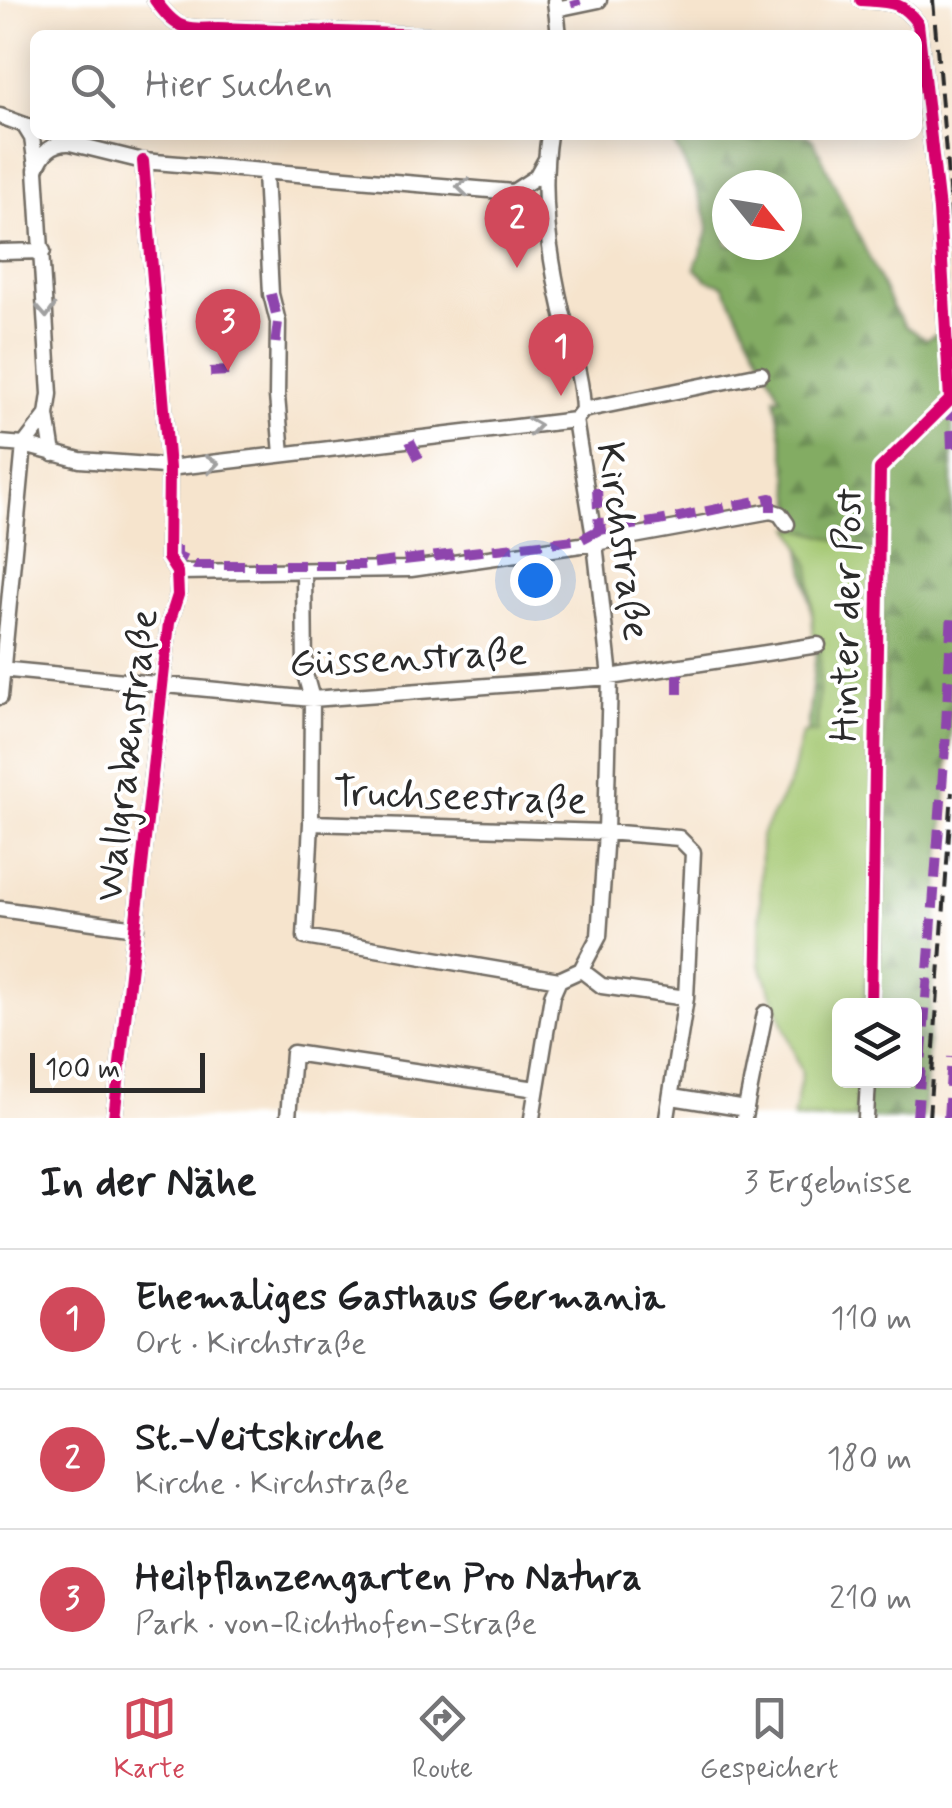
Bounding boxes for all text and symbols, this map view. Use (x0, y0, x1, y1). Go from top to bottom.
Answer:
search box (30, 30, 922, 140)
icon: search (65, 58, 120, 113)
text: Hier suchen (145, 61, 333, 110)
north arrow (712, 170, 802, 260)
one-way arrow (454, 176, 470, 198)
pin: 2 (484, 186, 550, 268)
pin: 3 (196, 288, 260, 371)
one-way arrow (35, 304, 56, 320)
pin: 1 (528, 314, 594, 396)
one-way arrow (526, 416, 542, 437)
street label: Kirchstraße (582, 439, 662, 644)
one-way arrow (204, 454, 220, 475)
street label: Hinter der Post (820, 487, 876, 743)
your location (510, 555, 561, 606)
street label: Wallgrabenstraße (84, 606, 172, 905)
street label: Güssenstraße (288, 627, 529, 691)
street label: Truchseestraße (332, 768, 588, 828)
map controls (832, 998, 922, 1088)
button: layers (832, 998, 922, 1088)
scale bar (30, 1048, 205, 1092)
text: 100 m (45, 1052, 120, 1089)
text: In der Nähe (40, 1156, 257, 1211)
text: 3 Ergebnisse (744, 1162, 912, 1204)
text: Ehemaliges Gasthaus Germania (135, 1274, 665, 1323)
text: 1 (65, 1298, 80, 1340)
text: 110 m (831, 1298, 912, 1340)
text: Ort · Kirchstraße (135, 1323, 366, 1365)
text: St.-Veitskirche (135, 1414, 384, 1463)
text: 2 (65, 1438, 80, 1480)
text: 180 m (827, 1438, 912, 1480)
text: Kirche · Kirchstraße (135, 1463, 410, 1505)
text: Heilpflanzengarten Pro Natura (135, 1554, 642, 1603)
text: 3 (65, 1578, 80, 1620)
text: 210 m (829, 1578, 912, 1620)
text: Park · von-Richthofen-Straße (135, 1603, 537, 1645)
tab: Karte (113, 1691, 185, 1788)
tab: Route (412, 1691, 473, 1788)
tab: Gespeichert (700, 1691, 839, 1788)

